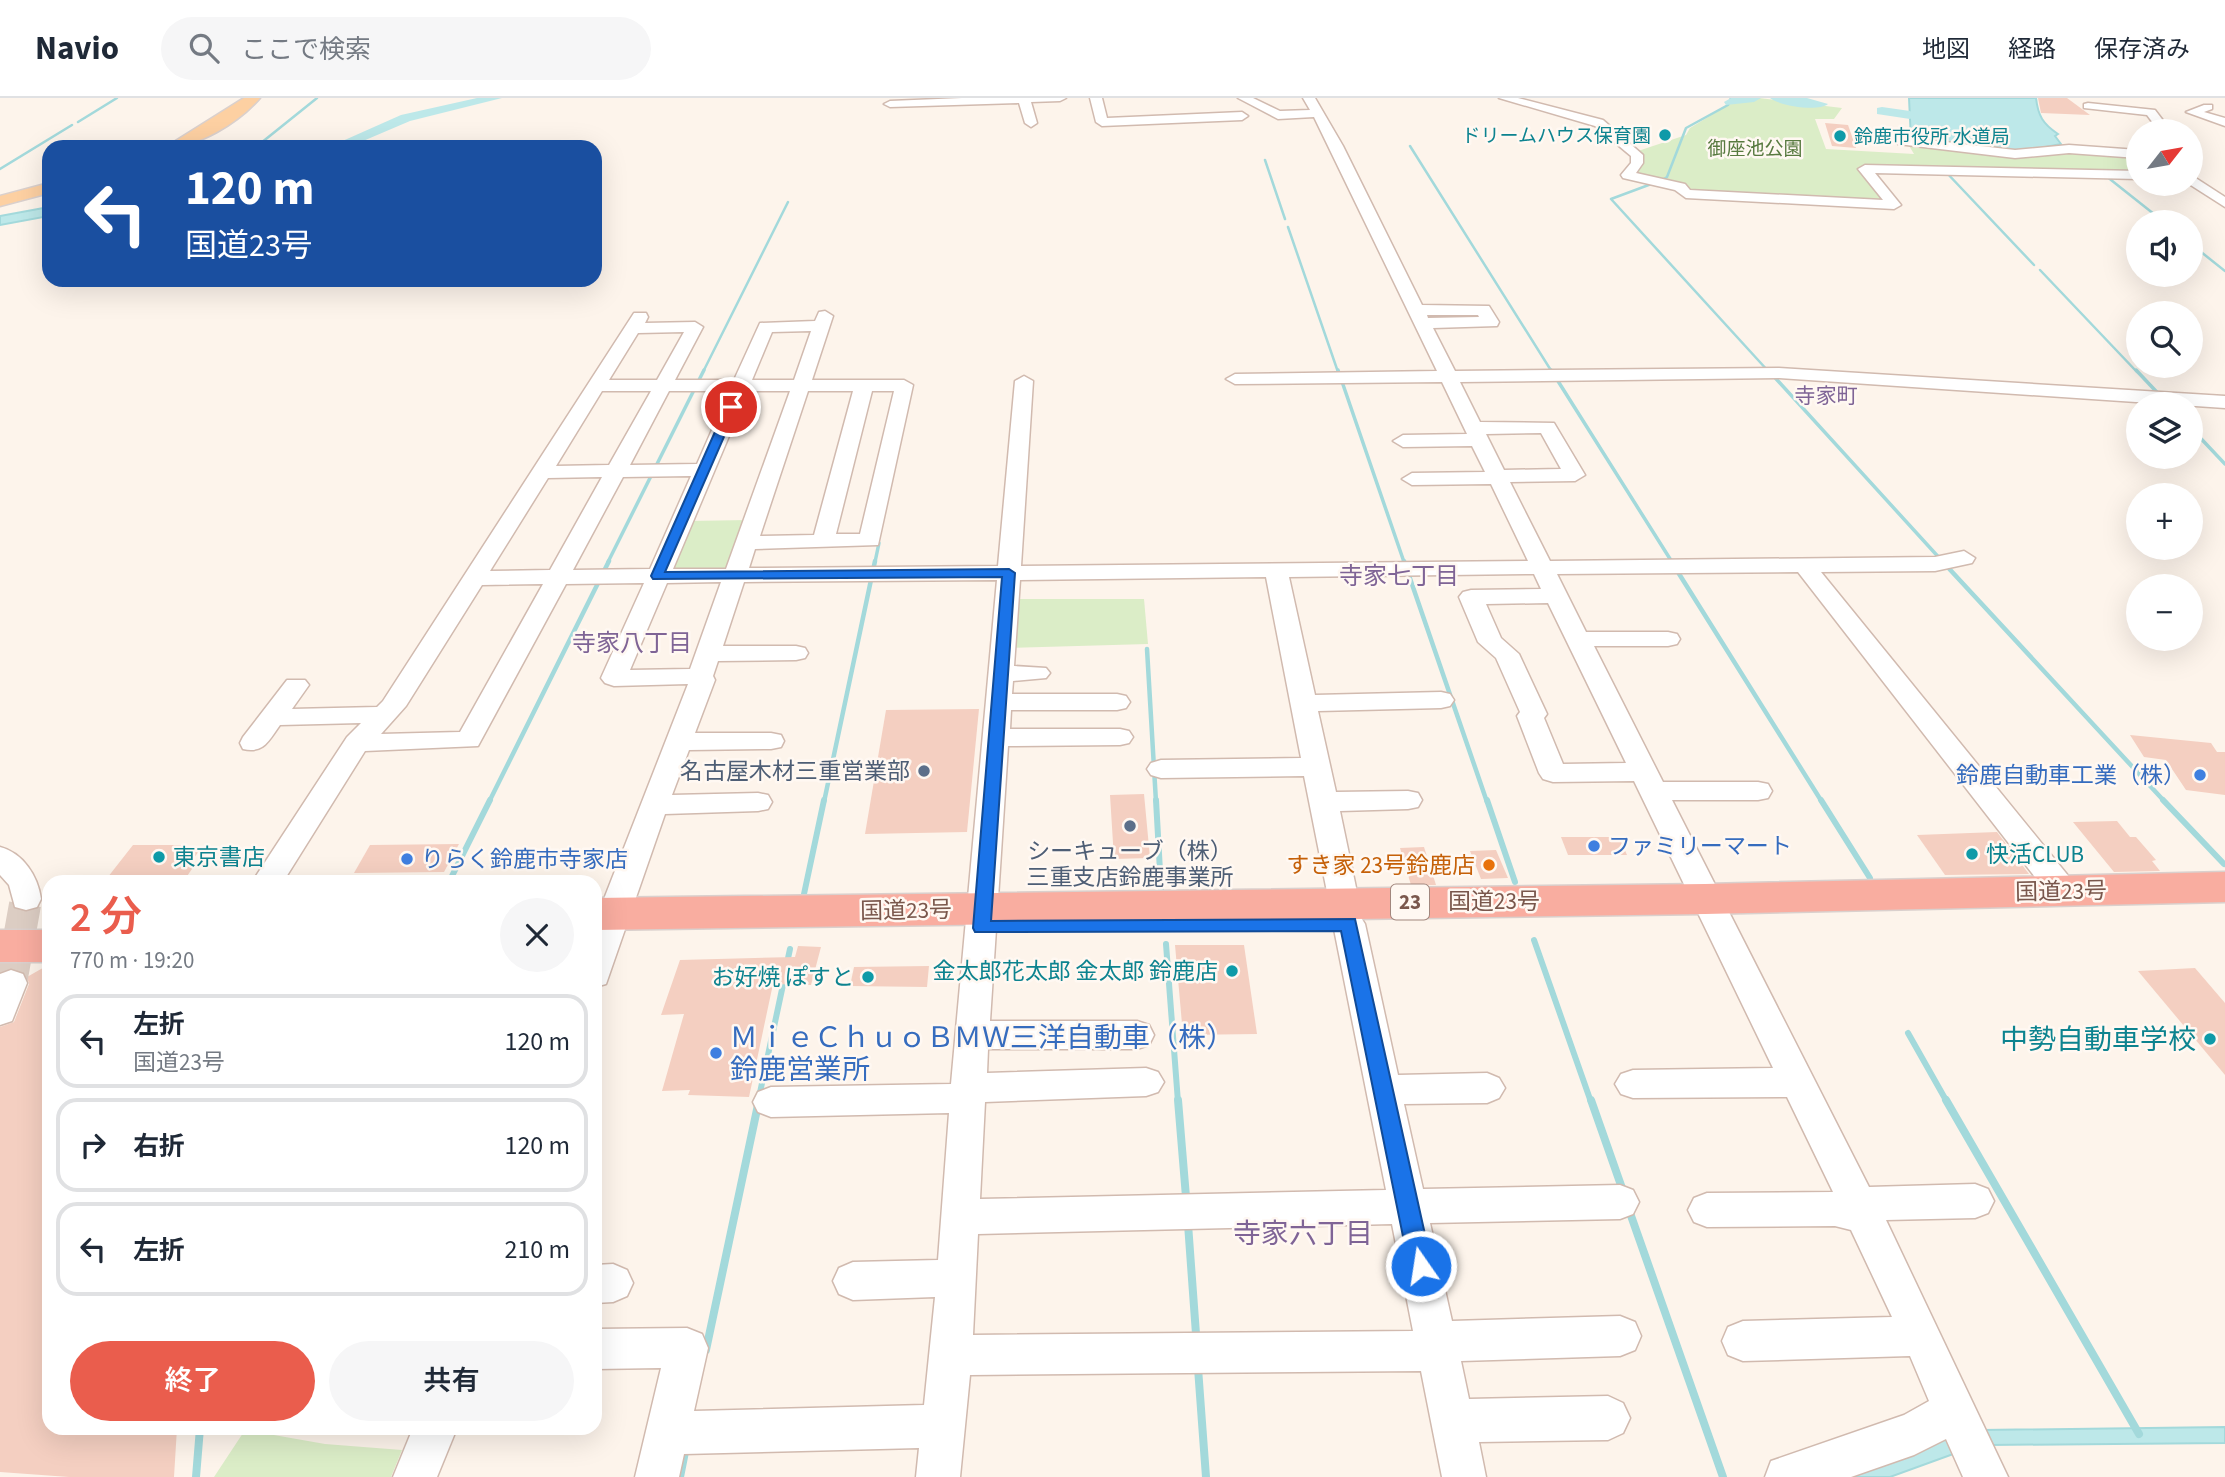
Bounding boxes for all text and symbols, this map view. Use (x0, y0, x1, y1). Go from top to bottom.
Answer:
search box (161, 17, 651, 80)
text: Navio (35, 25, 119, 72)
icon: search (185, 29, 223, 67)
text: ここで検索 (241, 31, 371, 68)
text: 地図 (1922, 32, 1970, 67)
text: 経路 (2008, 32, 2056, 67)
text: 保存済み (2094, 32, 2190, 67)
north arrow (2126, 119, 2203, 196)
map controls (2126, 119, 2203, 651)
place label: ドリームハウス保育園 (1462, 123, 1651, 150)
place label: 鈴鹿市役所 水道局 (1854, 124, 2010, 151)
marker: ドリームハウス保育園 (1657, 127, 1673, 143)
marker: 鈴鹿市役所 水道局 (1832, 128, 1848, 144)
park label: 御座池公園 (1707, 136, 1803, 163)
text: 120 m (185, 154, 314, 224)
icon: left (70, 168, 161, 259)
button: sound (2126, 210, 2203, 287)
text: 国道23号 (185, 223, 313, 269)
button: search (2126, 301, 2203, 378)
pin (701, 377, 761, 437)
district label: 寺家町 (1795, 381, 1858, 411)
icon: arrive (712, 388, 750, 426)
button: layers (2126, 392, 2203, 469)
button: + (2126, 483, 2203, 560)
district label: 寺家七丁目 (1339, 559, 1459, 594)
button: − (2126, 574, 2203, 651)
district label: 寺家八丁目 (572, 626, 692, 661)
place label: 名古屋木材三重営業部 (680, 755, 910, 788)
place label: 鈴鹿自動車工業（株） (1956, 759, 2186, 792)
marker: 名古屋木材三重営業部 (916, 763, 932, 779)
marker: 鈴鹿自動車工業（株） (2192, 767, 2208, 783)
marker: シーキューブ（株） 三重支店鈴鹿事業所 (1122, 818, 1138, 834)
place label: ファミリーマート (1608, 830, 1792, 863)
place label: シーキューブ（株） 三重支店鈴鹿事業所 (1027, 835, 1234, 894)
marker: ファミリーマート (1586, 838, 1602, 854)
place label: 快活CLUB (1986, 838, 2084, 871)
place label: 東京書店 (173, 841, 265, 874)
place label: りらく鈴鹿市寺家店 (421, 843, 628, 876)
marker: 快活CLUB (1964, 846, 1980, 862)
marker: 東京書店 (151, 849, 167, 865)
place label: すき家 23号鈴鹿店 (1287, 849, 1475, 882)
marker: りらく鈴鹿市寺家店 (399, 851, 415, 867)
marker: すき家 23号鈴鹿店 (1481, 857, 1497, 873)
street label: 国道23号 (2015, 874, 2107, 909)
road number: 23 (1391, 884, 1429, 920)
street label: 国道23号 (1448, 885, 1540, 918)
text: 2 分 (70, 888, 142, 948)
street label: 国道23号 (860, 893, 952, 928)
button: close (500, 898, 574, 972)
text: 770 m · 19:20 (70, 944, 194, 977)
place label: 金太郎花太郎 金太郎 鈴鹿店 (933, 955, 1218, 988)
place label: お好焼 ぽすと (711, 961, 854, 994)
marker: 金太郎花太郎 金太郎 鈴鹿店 (1224, 963, 1240, 979)
marker: お好焼 ぽすと (860, 969, 876, 985)
text: 左折 (133, 1006, 185, 1043)
place label: ＭｉｅＣｈｕｏＢＭＷ三洋自動車（株） 鈴鹿営業所 (730, 1018, 1234, 1090)
place label: 中勢自動車学校 (2000, 1020, 2196, 1060)
icon: left (74, 1022, 112, 1060)
text: 120 m (504, 1023, 570, 1060)
marker: 中勢自動車学校 (2202, 1031, 2218, 1047)
marker: ＭｉｅＣｈｕｏＢＭＷ三洋自動車（株） 鈴鹿営業所 (708, 1045, 724, 1061)
text: 国道23号 (133, 1046, 225, 1079)
icon: right (74, 1126, 112, 1164)
text: 120 m (504, 1127, 570, 1164)
text: 右折 (133, 1128, 185, 1165)
district label: 寺家六丁目 (1233, 1214, 1373, 1254)
position arrow (1384, 1229, 1458, 1303)
icon: left (74, 1230, 112, 1268)
text: 210 m (504, 1231, 570, 1268)
text: 左折 (133, 1232, 185, 1269)
button: 終了 (70, 1341, 315, 1421)
button: 共有 (329, 1341, 574, 1421)

